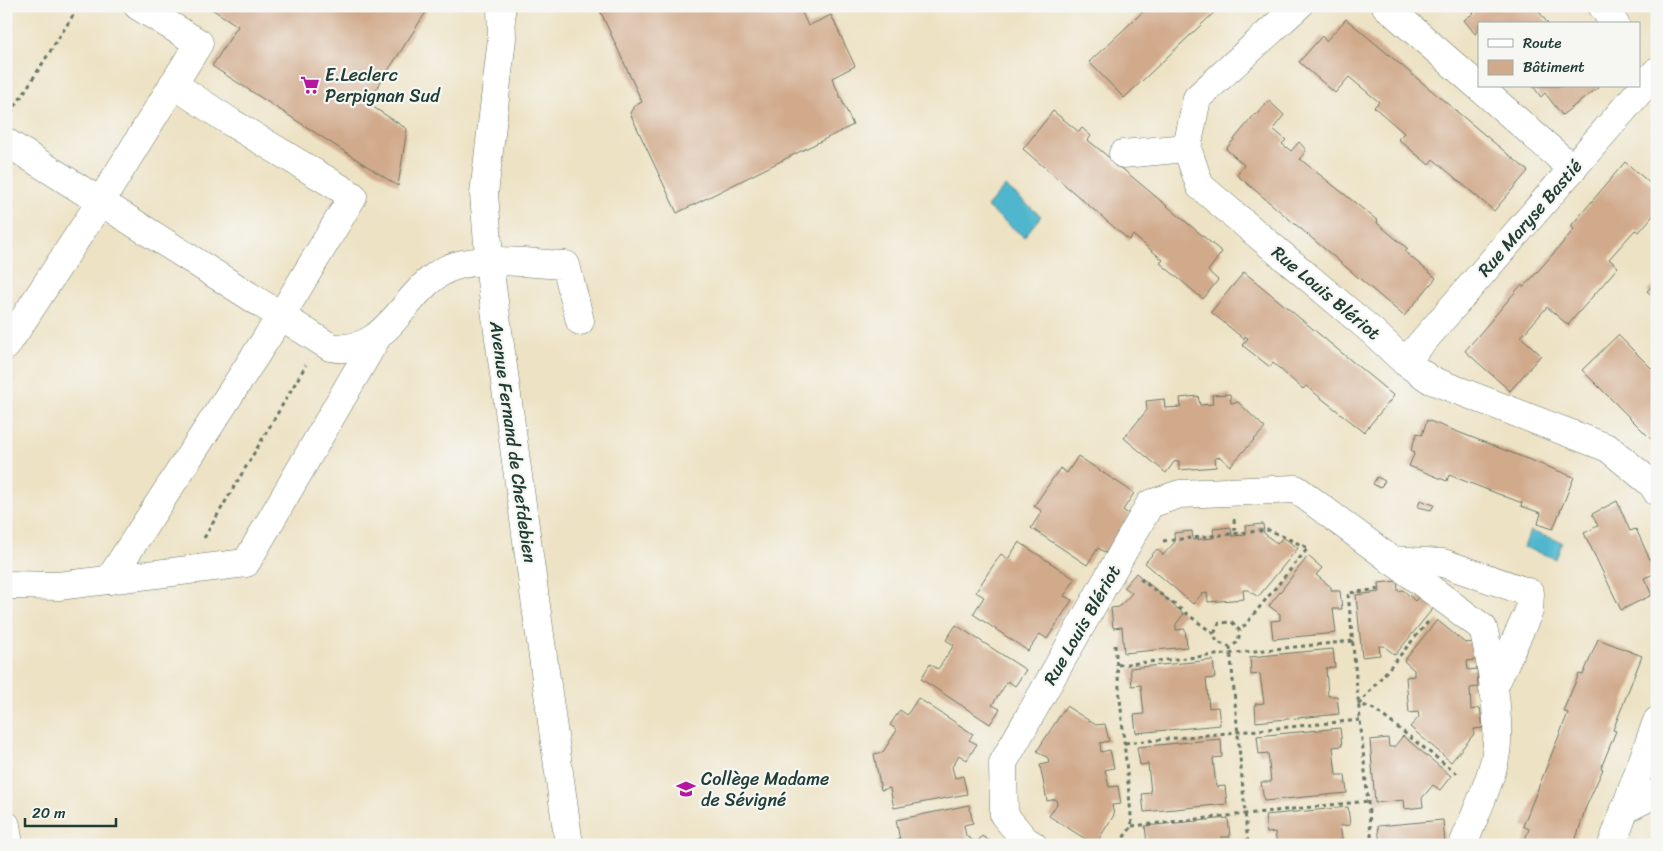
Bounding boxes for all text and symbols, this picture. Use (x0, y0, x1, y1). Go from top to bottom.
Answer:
legend (1478, 22, 1640, 88)
text: Route (1523, 30, 1562, 56)
text: Bâtiment (1523, 54, 1585, 80)
place label: E.Leclerc Perpignan Sud (325, 59, 441, 112)
supermarket icon: E.Leclerc Perpignan Sud (299, 74, 321, 96)
street label: Rue Maryse Bastié (1469, 152, 1591, 284)
street label: Rue Louis Blériot (1264, 237, 1388, 349)
street label: Avenue Fernand de Chefdebien (480, 318, 546, 565)
street label: Rue Louis Blériot (1034, 559, 1130, 691)
place label: Collège Madame de Sévigné (701, 763, 829, 816)
school or university icon: Collège Madame de Sévigné (675, 778, 697, 800)
scale bar (25, 796, 116, 828)
text: 20 m (32, 800, 66, 826)

